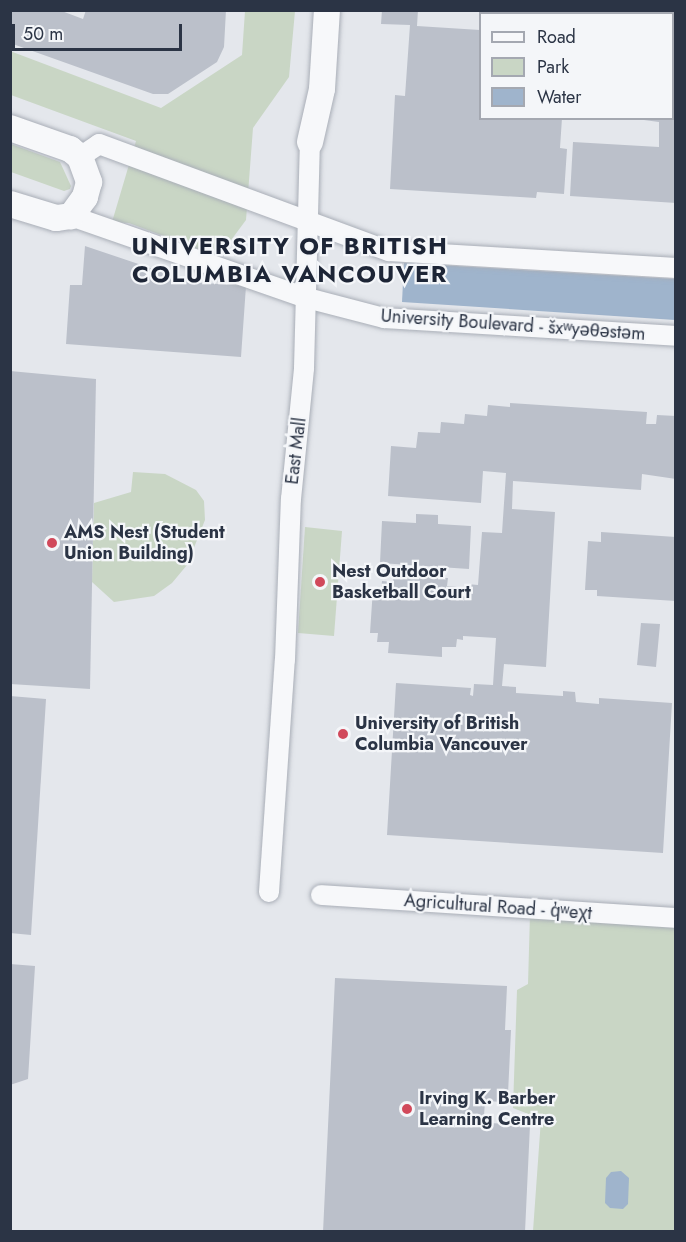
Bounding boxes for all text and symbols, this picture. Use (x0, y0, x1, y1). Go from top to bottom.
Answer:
scale bar (15, 12, 184, 50)
legend (479, 12, 674, 120)
text: 50 m (23, 21, 63, 47)
text: Road (537, 24, 576, 50)
text: Park (537, 54, 569, 80)
text: Water (537, 84, 581, 110)
district label: UNIVERSITY OF BRITISH COLUMBIA VANCOUVER (132, 232, 448, 288)
street label: University Boulevard - šxʷyəθəstəm (380, 305, 646, 345)
street label: East Mall (281, 416, 311, 486)
place label: AMS Nest (Student Union Building) (64, 522, 225, 564)
marker: AMS Nest (Student Union Building) (45, 536, 59, 550)
place label: Nest Outdoor Basketball Court (332, 561, 471, 604)
marker: Nest Outdoor Basketball Court (313, 575, 327, 589)
place label: University of British Columbia Vancouver (355, 713, 528, 756)
marker: University of British Columbia Vancouver (336, 727, 350, 741)
street label: Agricultural Road - q̓ʷeχt (403, 890, 593, 924)
place label: Irving K. Barber Learning Centre (419, 1088, 556, 1130)
marker: Irving K. Barber Learning Centre (400, 1102, 414, 1116)

